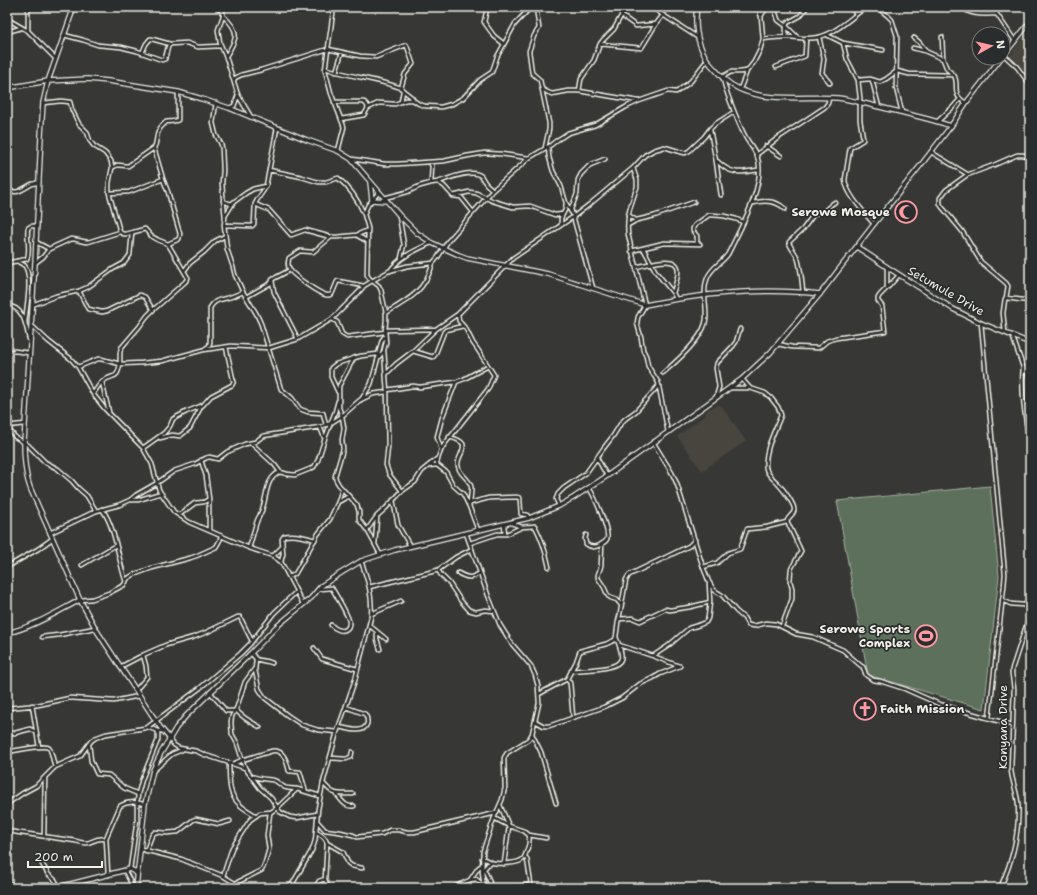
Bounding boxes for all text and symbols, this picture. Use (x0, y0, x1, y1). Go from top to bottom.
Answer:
north arrow (971, 26, 1011, 66)
text: N (992, 39, 1008, 50)
mosque icon: Serowe Mosque (893, 199, 919, 225)
place label: Serowe Mosque (791, 204, 890, 220)
street label: Setumule Drive (905, 263, 987, 320)
place label: Serowe Sports Complex (820, 621, 910, 651)
sports icon: Serowe Sports Complex (913, 623, 939, 649)
street label: Konyana Drive (995, 685, 1011, 769)
church icon: Faith Mission (852, 696, 878, 722)
place label: Faith Mission (880, 701, 964, 717)
scale bar (28, 843, 102, 869)
text: 200 m (34, 849, 73, 865)

